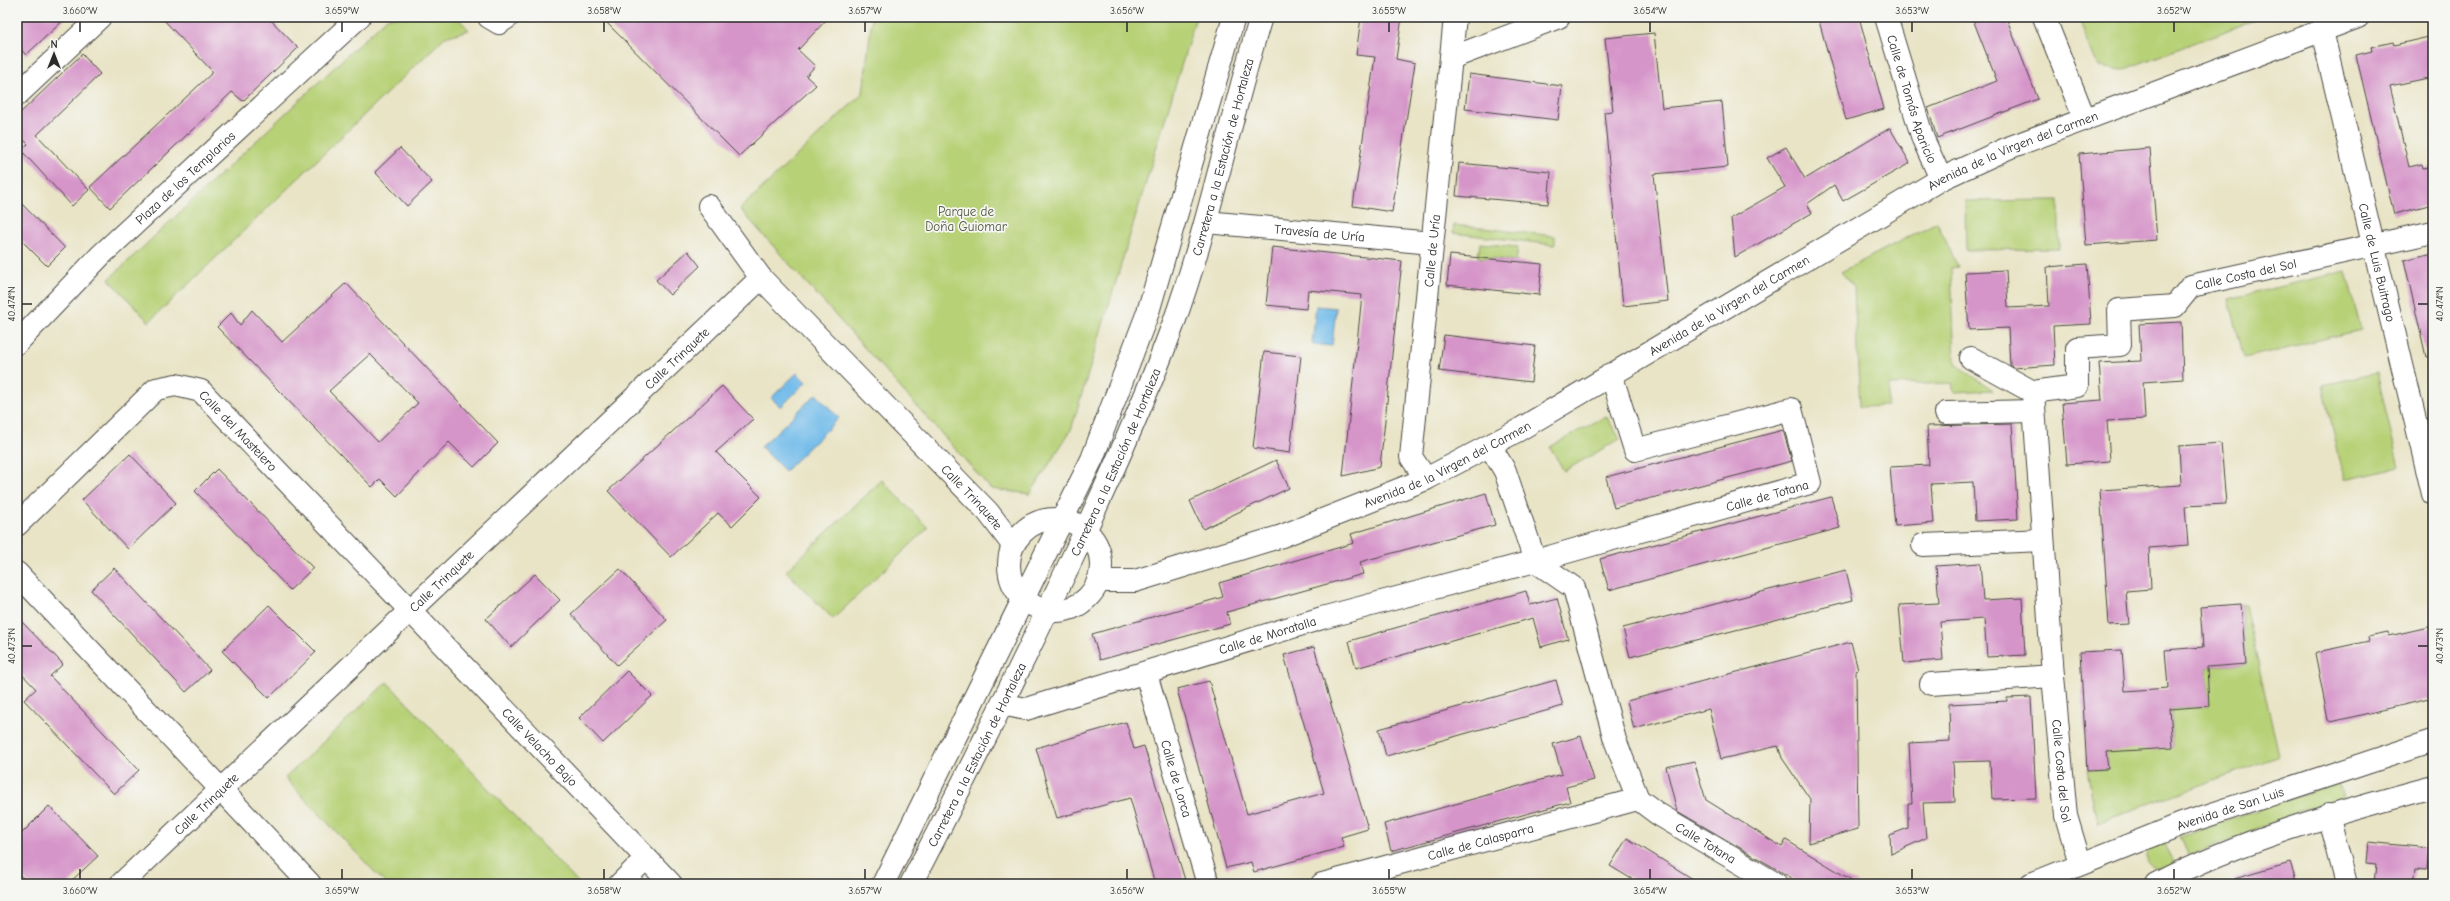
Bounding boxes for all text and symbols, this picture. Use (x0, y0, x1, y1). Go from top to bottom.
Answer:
text: 3.660°W (63, 5, 98, 17)
text: 3.659°W (325, 5, 359, 17)
text: 3.658°W (587, 5, 621, 17)
text: 3.657°W (848, 5, 882, 17)
text: 3.656°W (1110, 5, 1144, 17)
text: 3.655°W (1372, 5, 1406, 17)
text: 3.654°W (1633, 5, 1667, 17)
text: 3.653°W (1895, 5, 1929, 17)
text: 3.652°W (2157, 5, 2191, 17)
street label: Calle de Tomás Aparicio (1884, 33, 1940, 166)
north arrow (34, 34, 74, 74)
text: N (50, 38, 58, 51)
street label: Carretera a la Estación de Hortaleza (1189, 57, 1257, 257)
street label: Avenida de la Virgen del Carmen (1925, 108, 2100, 193)
street label: Plaza de los Templarios (132, 128, 238, 228)
street label: Calle de Luis Buitrago (2356, 202, 2398, 324)
park label: Parque de Doña Guiomar (925, 204, 1008, 234)
street label: Calle de Uría (1421, 214, 1443, 288)
street label: Travesía de Uría (1273, 221, 1366, 245)
street label: Avenida de la Virgen del Carmen (1646, 252, 1812, 359)
street label: Calle Costa del Sol (2194, 256, 2298, 293)
text: 40.474°N (6, 286, 18, 322)
text: 40.474°N (2434, 286, 2446, 322)
street label: Calle Trinquete (641, 324, 713, 392)
street label: Carretera a la Estación de Hortaleza (1067, 366, 1164, 558)
street label: Calle del Mastelero (196, 387, 280, 474)
street label: Avenida de la Virgen del Carmen (1362, 418, 1533, 511)
street label: Calle Trinquete (938, 462, 1006, 533)
street label: Calle de Totana (1724, 477, 1810, 514)
street label: Calle Trinquete (406, 547, 477, 615)
street label: Calle de Moratalla (1217, 613, 1318, 657)
text: 40.473°N (6, 628, 18, 664)
text: 40.473°N (2434, 628, 2446, 664)
street label: Carretera a la Estación de Hortaleza (925, 660, 1029, 849)
street label: Calle Velacho Bajo (499, 705, 581, 789)
street label: Calle Costa del Sol (2049, 719, 2075, 824)
street label: Calle de Lorca (1158, 738, 1195, 819)
street label: Calle Trinquete (171, 770, 242, 838)
street label: Avenida de San Luis (2174, 784, 2286, 833)
street label: Calle Totana (1673, 819, 1739, 867)
street label: Calle de Calasparra (1426, 820, 1535, 863)
text: 3.660°W (63, 885, 98, 897)
text: 3.659°W (325, 885, 359, 897)
text: 3.658°W (587, 885, 621, 897)
text: 3.657°W (848, 885, 882, 897)
text: 3.656°W (1110, 885, 1144, 897)
text: 3.655°W (1372, 885, 1406, 897)
text: 3.654°W (1633, 885, 1667, 897)
text: 3.653°W (1895, 885, 1929, 897)
text: 3.652°W (2157, 885, 2191, 897)

